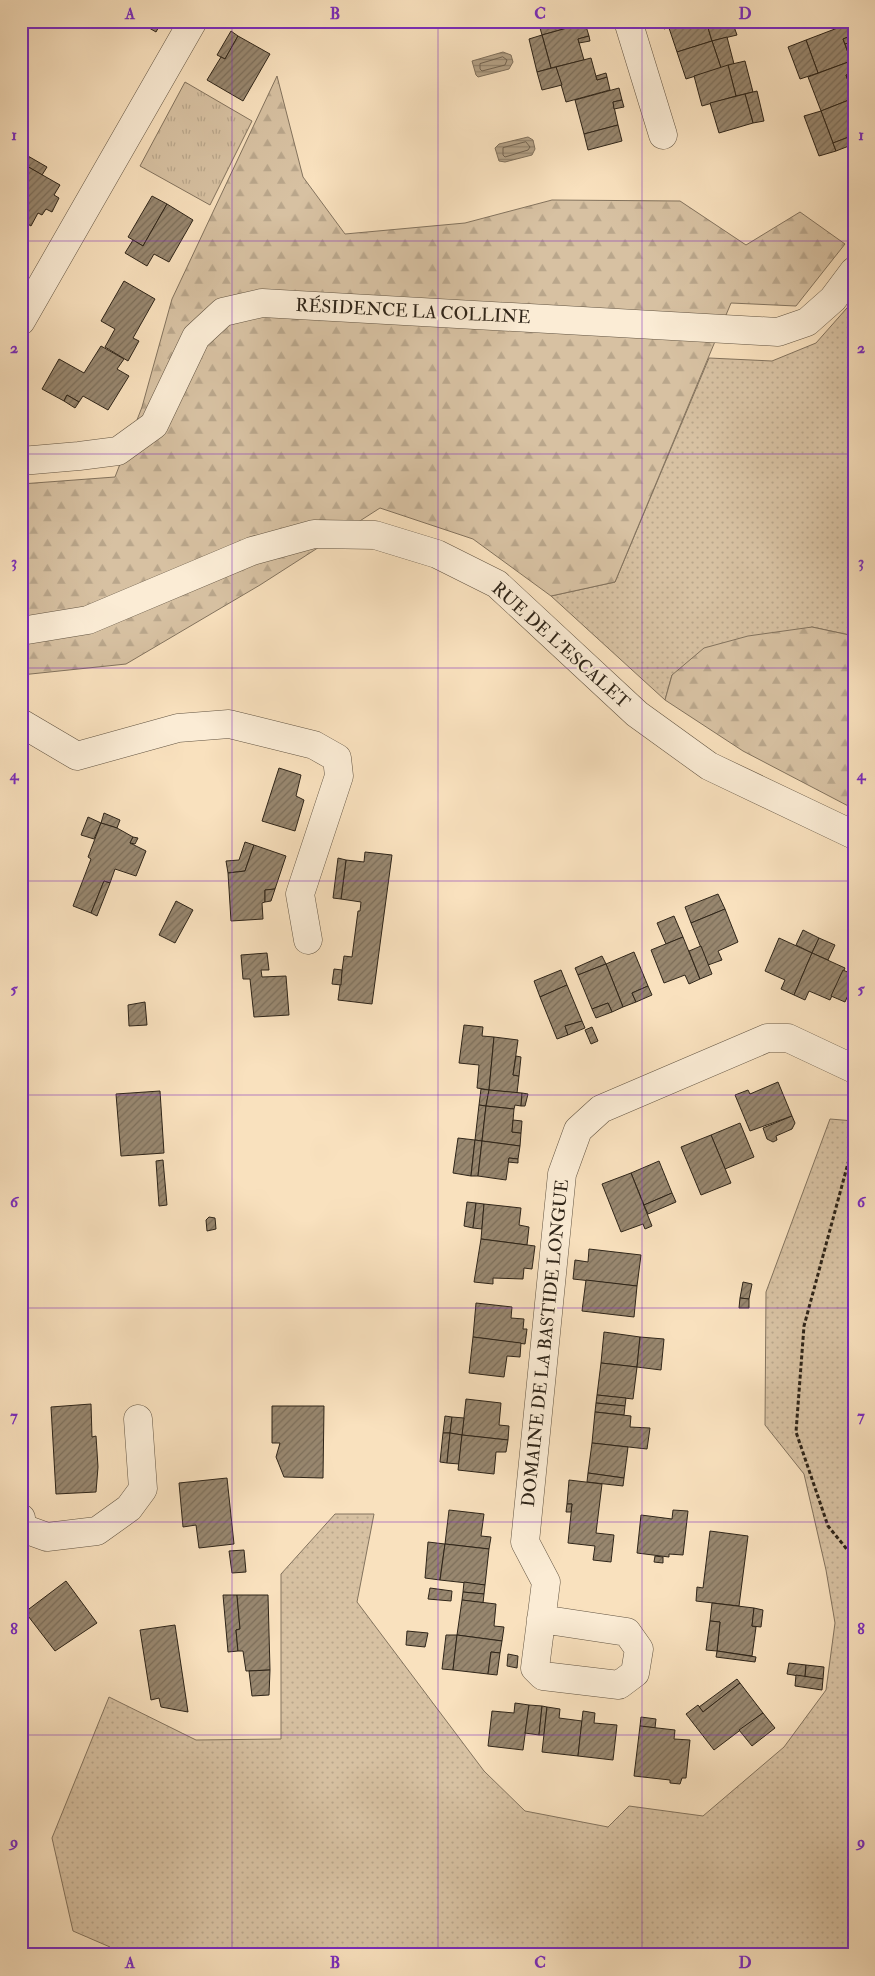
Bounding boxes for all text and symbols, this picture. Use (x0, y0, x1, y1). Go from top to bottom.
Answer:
text: A (124, 4, 136, 24)
text: B (330, 4, 340, 24)
text: C (534, 4, 546, 24)
text: D (738, 4, 752, 24)
text: 1 (11, 125, 17, 145)
text: 1 (858, 125, 864, 145)
street label: RÉSIDENCE LA COLLINE (295, 294, 531, 329)
text: 2 (10, 338, 18, 358)
text: 2 (857, 338, 865, 358)
text: 3 (11, 552, 17, 572)
text: 3 (858, 552, 864, 572)
street label: RUE DE L'ESCALET (487, 577, 635, 714)
text: 4 (9, 765, 20, 785)
text: 4 (856, 765, 867, 785)
text: 5 (10, 979, 18, 999)
text: 5 (857, 979, 865, 999)
street label: DOMAINE DE LA BASTIDE LONGUE (517, 1178, 574, 1508)
text: 6 (10, 1192, 20, 1212)
text: 6 (857, 1192, 867, 1212)
text: 7 (10, 1406, 18, 1426)
text: 7 (857, 1406, 865, 1426)
text: 8 (10, 1619, 18, 1639)
text: 8 (857, 1619, 865, 1639)
text: 9 (8, 1832, 18, 1852)
text: 9 (855, 1832, 865, 1852)
text: A (124, 1953, 136, 1973)
text: B (330, 1953, 340, 1973)
text: C (534, 1953, 546, 1973)
text: D (738, 1953, 752, 1973)

